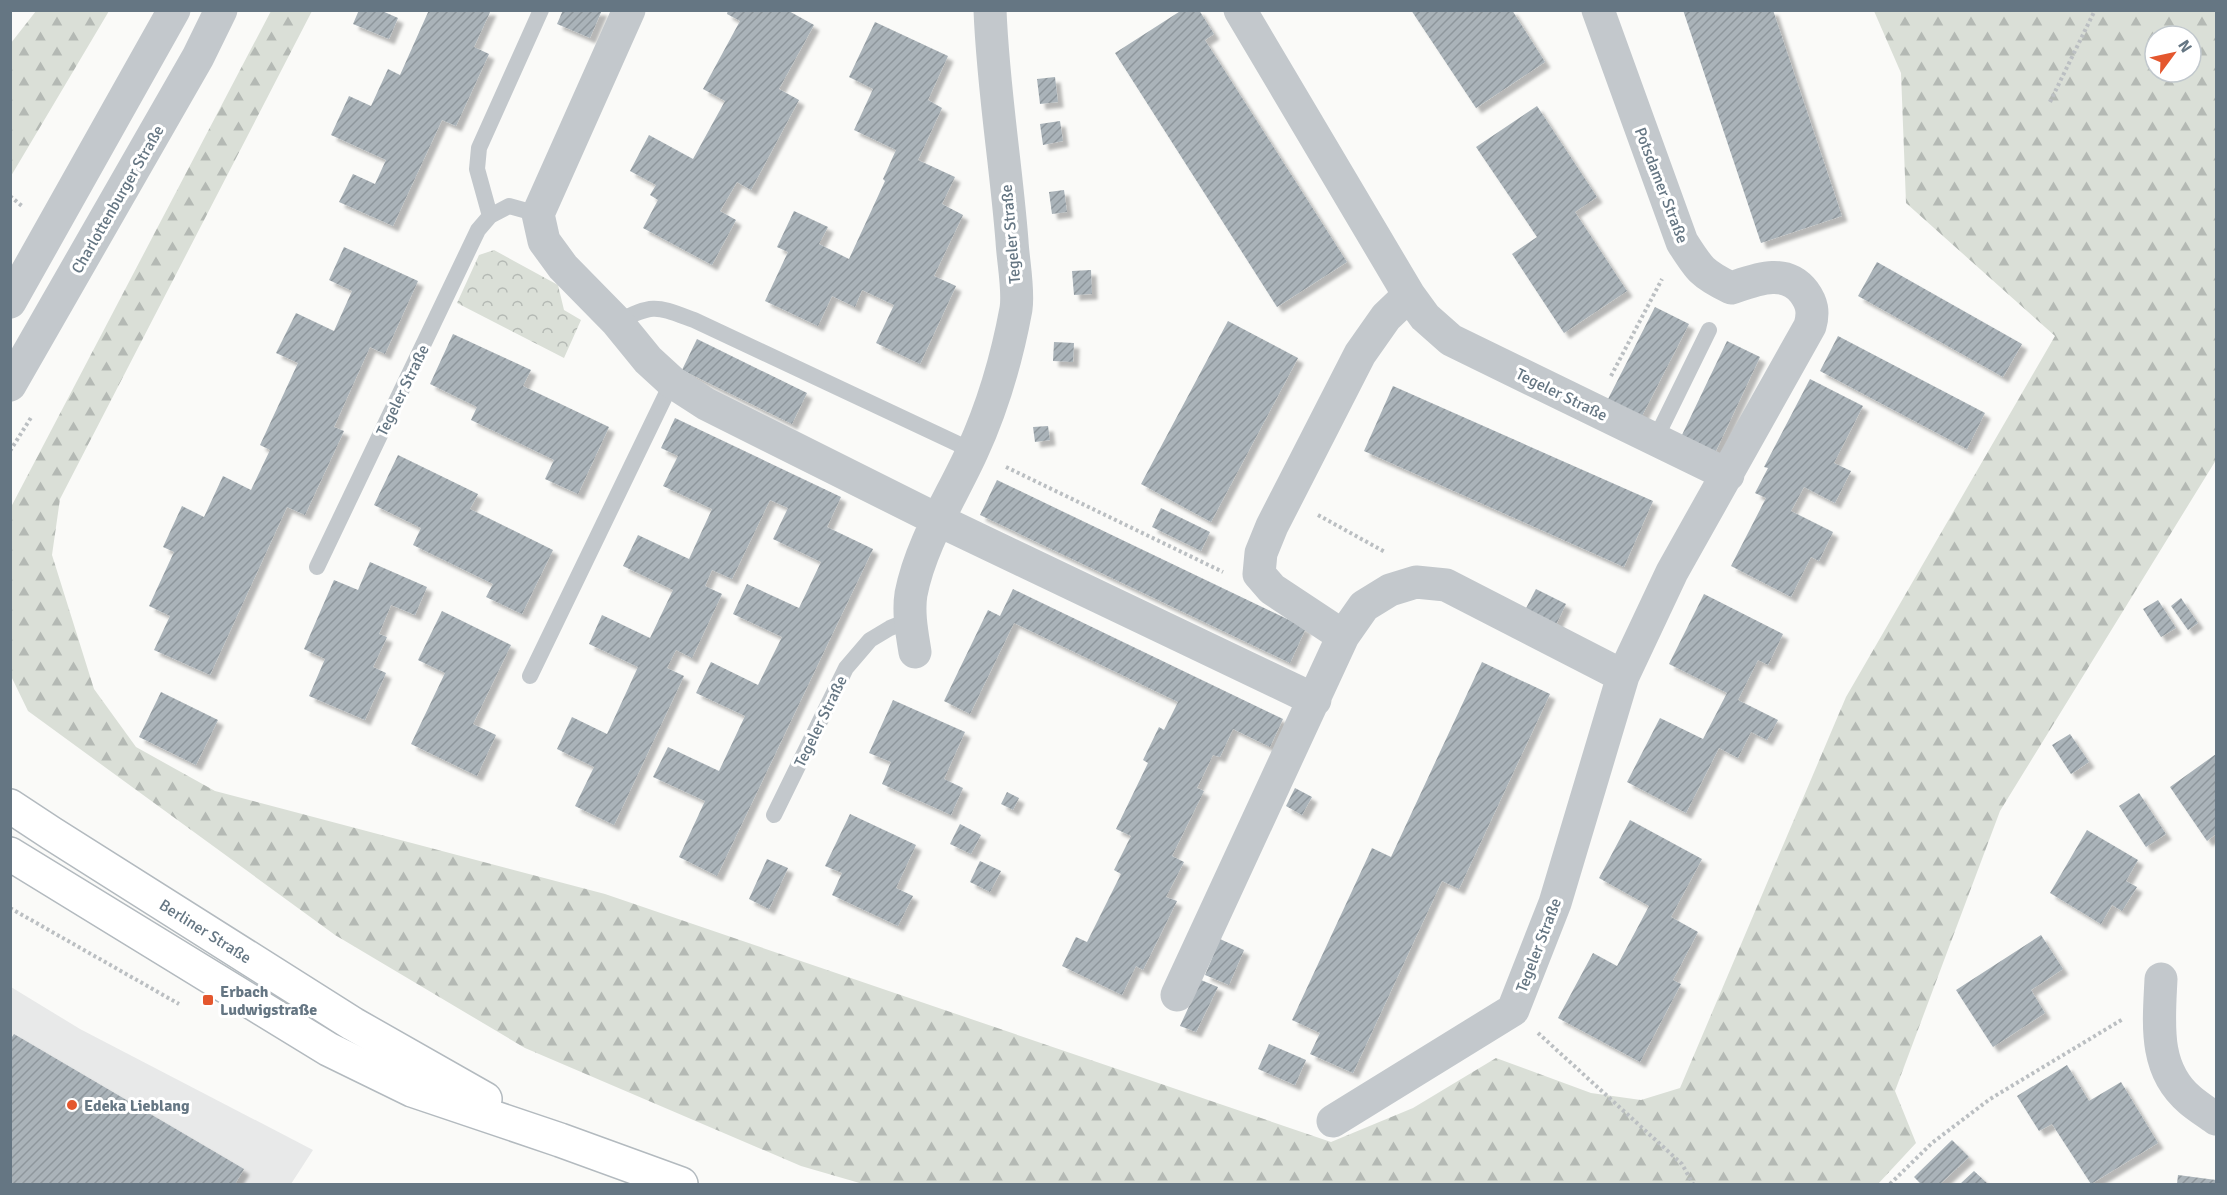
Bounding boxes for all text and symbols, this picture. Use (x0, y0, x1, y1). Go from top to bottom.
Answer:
north arrow (2143, 24, 2203, 84)
text: N (2173, 36, 2196, 56)
street label: Charlottenburger Straße (67, 122, 169, 277)
street label: Potsdamer Straße (1630, 125, 1692, 246)
street label: Tegeler Straße (997, 184, 1025, 284)
street label: Tegeler Straße (372, 341, 434, 439)
street label: Tegeler Straße (1513, 364, 1611, 426)
street label: Tegeler Straße (790, 672, 852, 770)
street label: Berliner Straße (155, 895, 255, 968)
street label: Tegeler Straße (1512, 895, 1566, 995)
place label: Erbach Ludwigstraße (220, 982, 317, 1020)
marker: Erbach Ludwigstraße (201, 993, 215, 1007)
place label: Edeka Lieblang (84, 1096, 190, 1116)
marker: Edeka Lieblang (65, 1098, 79, 1112)

